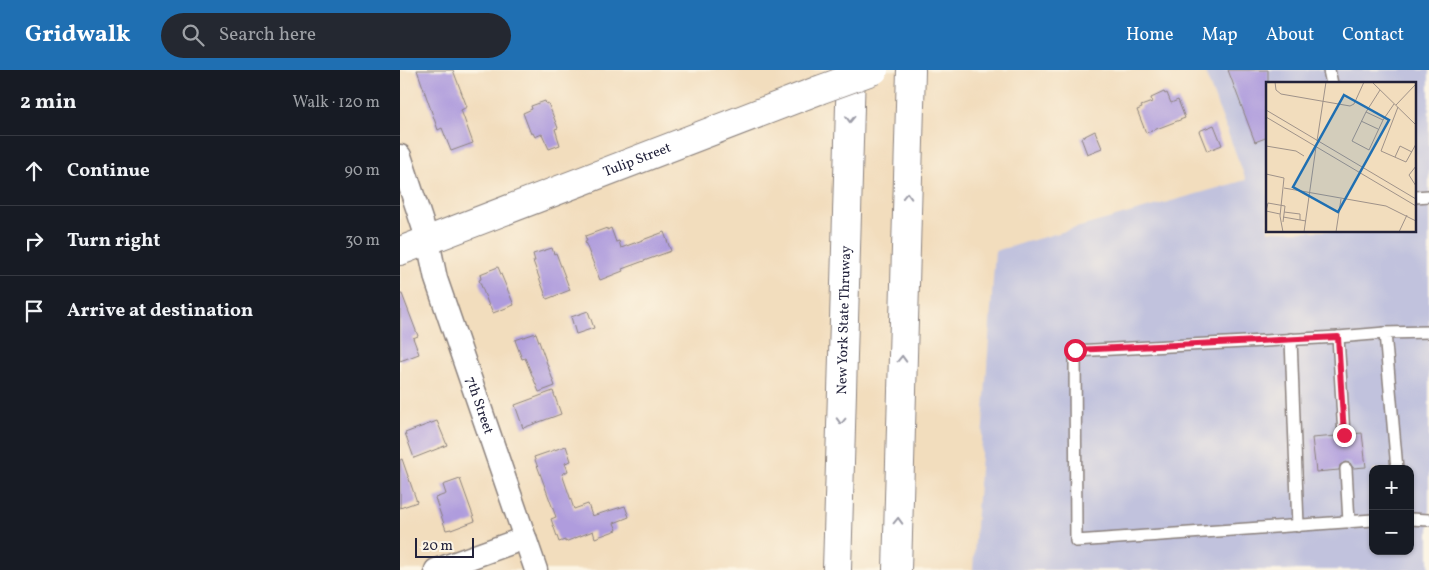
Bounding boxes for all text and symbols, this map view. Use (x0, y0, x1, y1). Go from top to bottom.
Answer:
search box (161, 13, 511, 58)
text: Gridwalk (25, 18, 131, 52)
icon: search (179, 21, 207, 49)
text: Search here (219, 22, 316, 48)
text: Home (1126, 23, 1174, 48)
text: Map (1202, 23, 1238, 48)
text: About (1266, 23, 1314, 48)
text: Contact (1342, 23, 1404, 48)
inset map (1266, 82, 1416, 232)
text: 2 min (20, 88, 77, 117)
text: Walk · 120 m (292, 92, 380, 114)
one-way arrow (844, 115, 855, 123)
street label: Tulip Street (600, 138, 674, 182)
icon: ahead (20, 157, 48, 185)
text: Continue (67, 158, 150, 184)
text: 90 m (344, 160, 380, 182)
one-way arrow (902, 192, 912, 200)
icon: right (20, 227, 48, 255)
text: Turn right (67, 228, 160, 254)
text: 30 m (345, 230, 380, 252)
street label: New York State Thruway (832, 245, 856, 395)
icon: arrive (20, 297, 48, 325)
text: Arrive at destination (67, 298, 253, 324)
route start (1064, 339, 1087, 362)
one-way arrow (897, 355, 908, 363)
street label: 7th Street (461, 374, 498, 437)
one-way arrow (836, 418, 846, 425)
route end (1333, 424, 1356, 447)
map controls (1369, 465, 1414, 555)
button: + (1369, 465, 1414, 510)
button: − (1369, 510, 1414, 555)
one-way arrow (893, 517, 903, 525)
scale bar (415, 535, 474, 558)
text: 20 m (422, 537, 453, 556)

